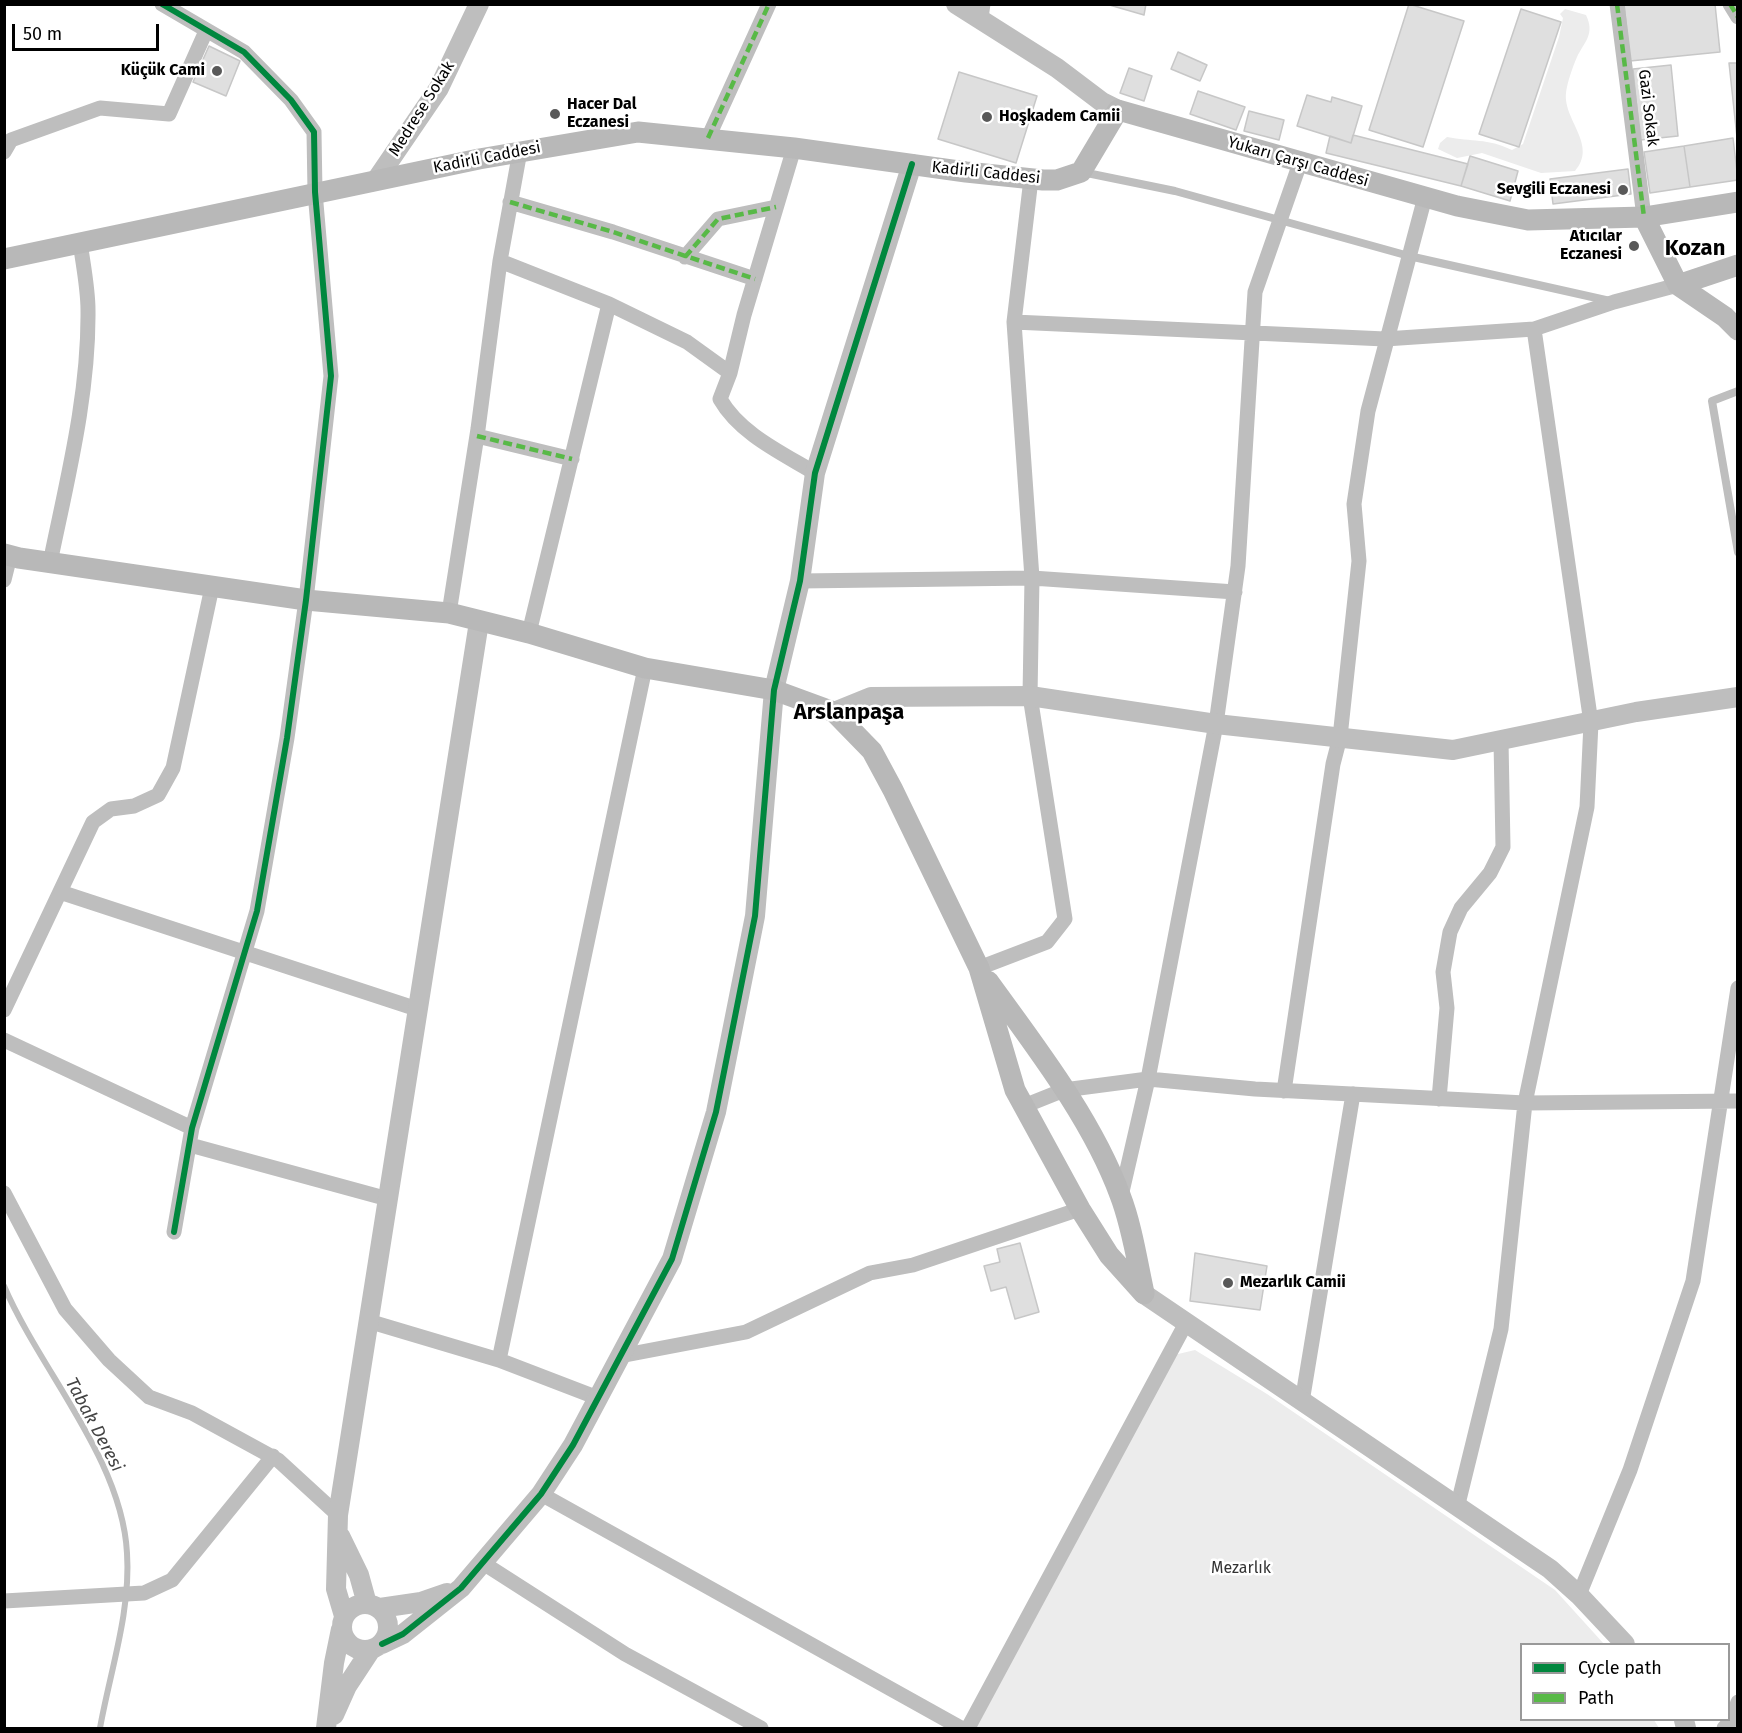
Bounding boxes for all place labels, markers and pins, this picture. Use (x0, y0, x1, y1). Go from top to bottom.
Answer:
place label: Küçük Cami (121, 61, 205, 81)
marker: Küçük Cami (210, 64, 224, 78)
place label: Hacer Dal Eczanesi (567, 95, 636, 133)
marker: Hacer Dal Eczanesi (548, 107, 562, 121)
place label: Hoşkadem Camii (999, 107, 1120, 127)
marker: Hoşkadem Camii (980, 110, 994, 124)
place label: Sevgili Eczanesi (1497, 180, 1611, 200)
marker: Sevgili Eczanesi (1616, 183, 1630, 197)
place label: Atıcılar Eczanesi (1560, 227, 1622, 265)
marker: Atıcılar Eczanesi (1627, 239, 1641, 253)
place label: Mezarlık Camii (1240, 1273, 1346, 1293)
marker: Mezarlık Camii (1221, 1276, 1235, 1290)

